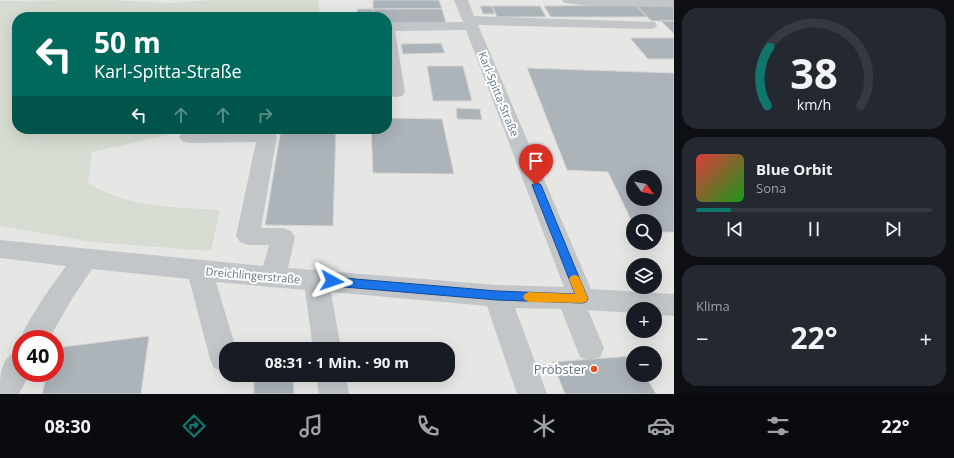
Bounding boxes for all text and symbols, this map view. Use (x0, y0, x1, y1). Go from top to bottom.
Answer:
text: 50 m (94, 23, 161, 61)
icon: left (28, 28, 80, 80)
text: 38 (790, 45, 838, 101)
street label: Karl-Spitta-Straße (475, 49, 523, 139)
text: Karl-Spitta-Straße (94, 59, 242, 83)
text: km/h (797, 95, 831, 114)
icon: left (128, 104, 150, 126)
icon: ahead (170, 104, 192, 126)
icon: ahead (212, 104, 234, 126)
icon: right (254, 104, 276, 126)
pin (519, 144, 553, 185)
icon: arrive (525, 150, 547, 172)
text: Blue Orbit (756, 159, 833, 179)
north arrow (626, 170, 662, 206)
map controls (626, 170, 662, 382)
text: Sona (756, 179, 786, 197)
button: search (626, 214, 662, 250)
icon: previous (724, 218, 746, 240)
icon: pause (803, 218, 825, 240)
icon: next (882, 218, 904, 240)
button: layers (626, 258, 662, 294)
position arrow (311, 260, 353, 302)
street label: Dreichlingerstraße (205, 263, 301, 287)
text: Klima (696, 297, 730, 315)
button: + (626, 302, 662, 338)
text: 22° (790, 317, 838, 358)
text: − (696, 323, 709, 353)
text: + (919, 323, 932, 353)
speed limit sign: 40 (12, 330, 64, 382)
button: − (626, 346, 662, 382)
text: 08:31 · 1 Min. · 90 m (265, 352, 409, 372)
place label: Pröbster (534, 360, 587, 378)
marker: Pröbster (589, 364, 599, 374)
icon: directions (180, 412, 208, 440)
icon: music (297, 412, 325, 440)
icon: phone (414, 412, 442, 440)
icon: climate (530, 412, 558, 440)
icon: car (647, 412, 675, 440)
icon: filters (764, 412, 792, 440)
text: 08:30 (44, 414, 91, 438)
text: 22° (881, 414, 910, 438)

